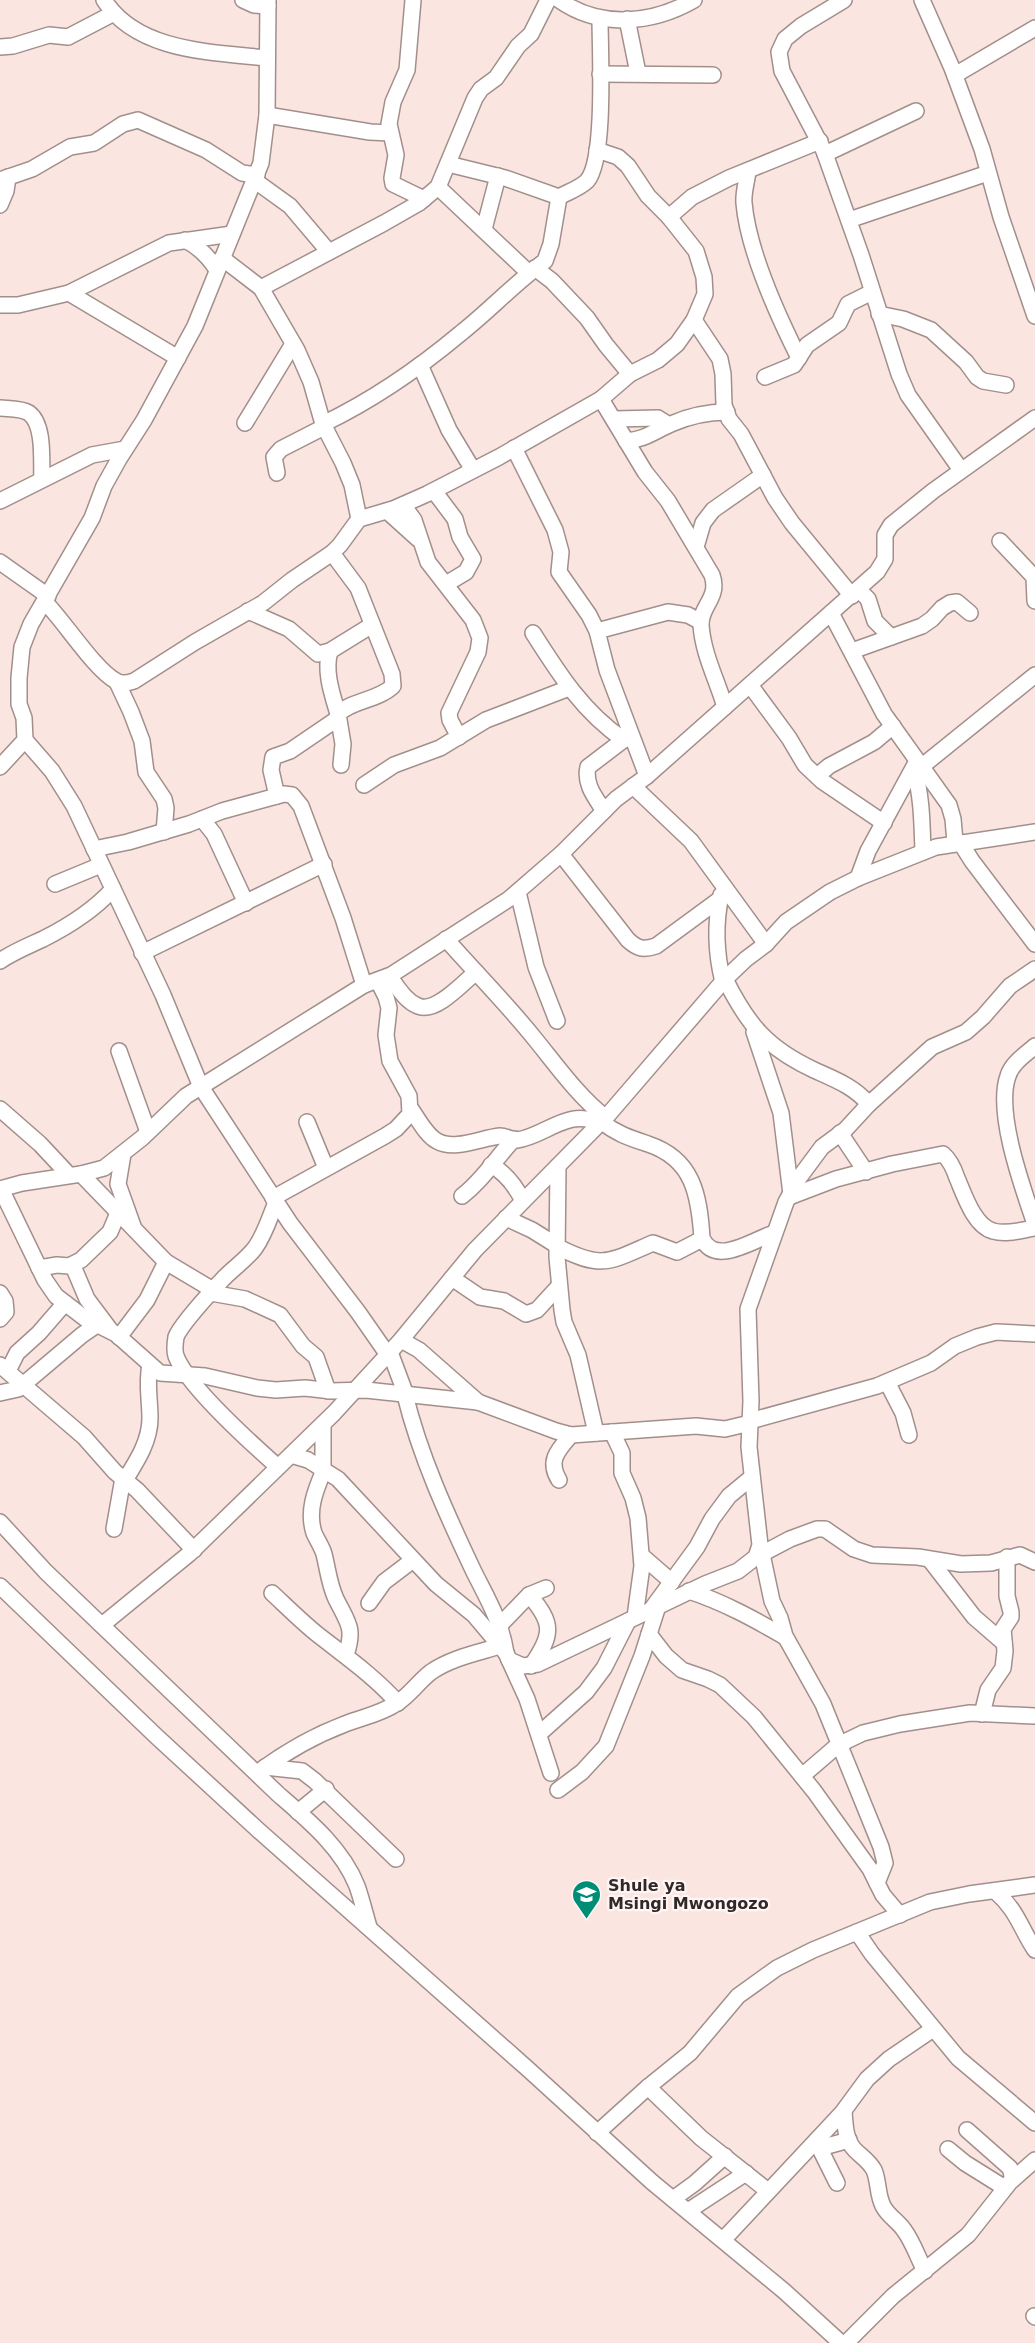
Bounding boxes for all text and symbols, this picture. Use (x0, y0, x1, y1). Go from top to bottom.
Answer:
place label: Shule ya Msingi Mwongozo (608, 1876, 769, 1913)
school or university icon: Shule ya Msingi Mwongozo (571, 1878, 603, 1920)

